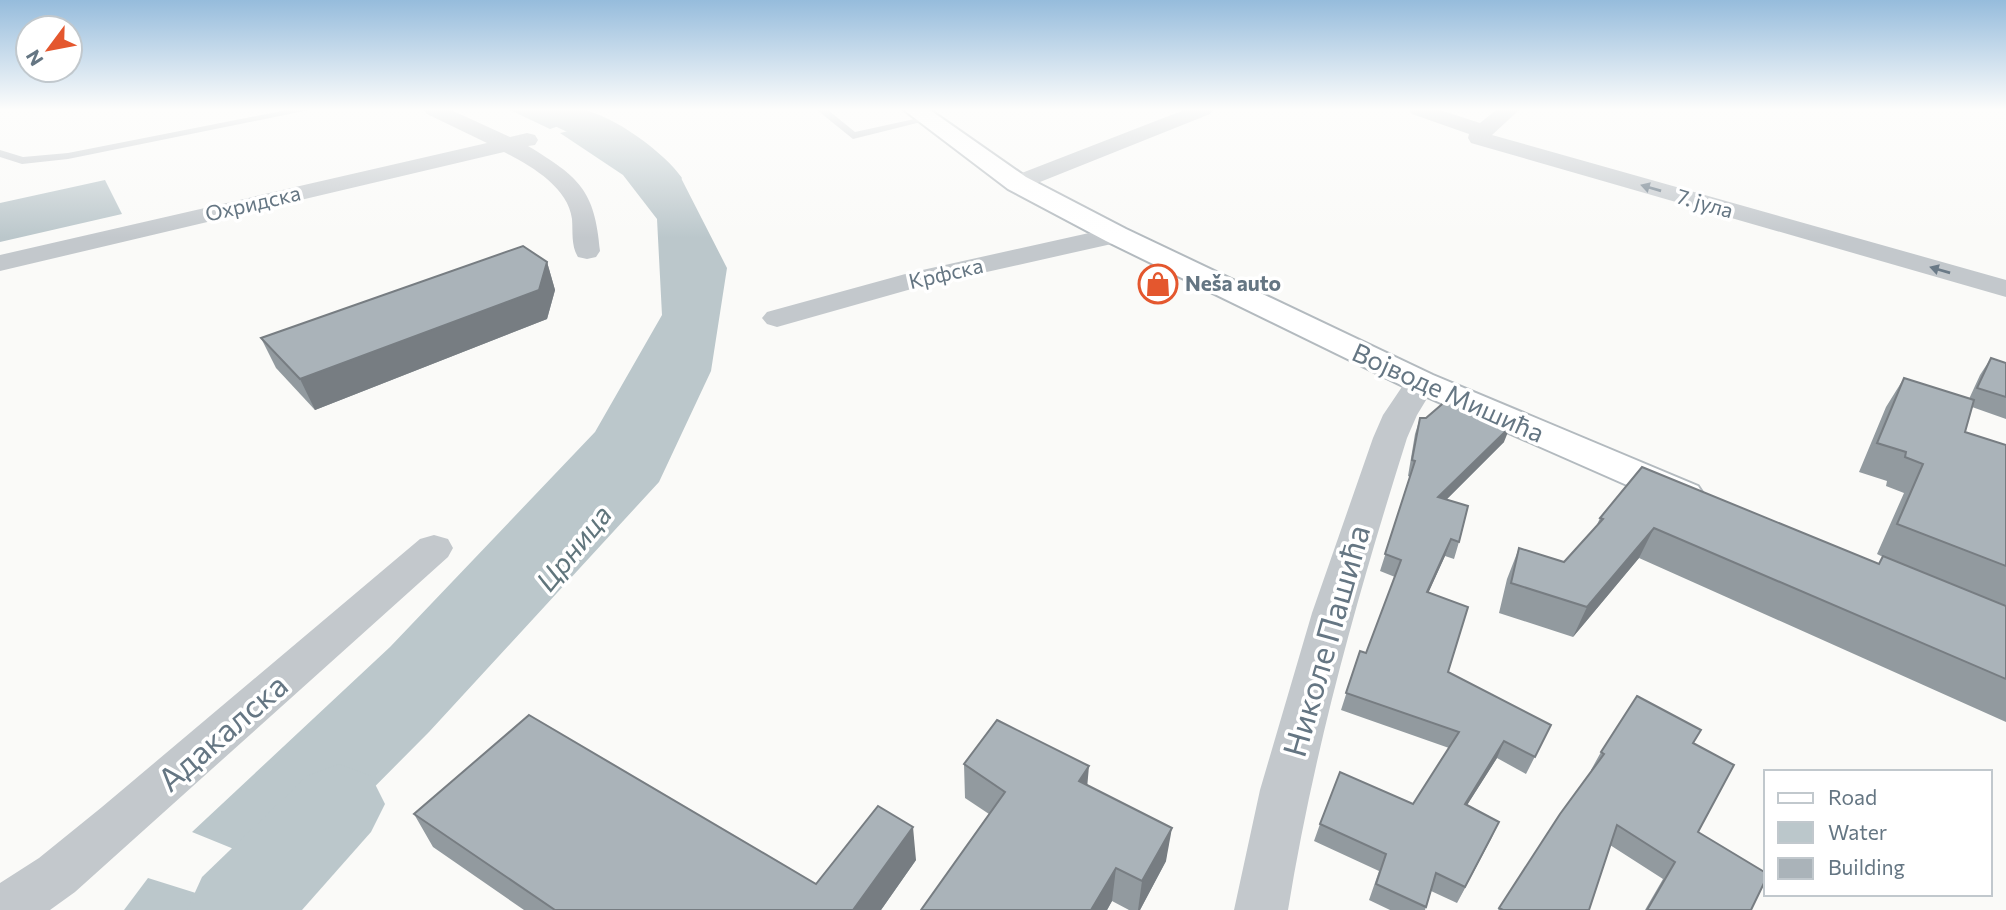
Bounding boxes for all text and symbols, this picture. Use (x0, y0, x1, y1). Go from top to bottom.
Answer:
north arrow (14, 14, 84, 84)
text: N (21, 46, 48, 70)
street label: Охридска (202, 179, 303, 226)
one-way arrow (1640, 183, 1661, 193)
street label: 7. јула (1674, 183, 1736, 222)
street label: Крфска (906, 252, 985, 293)
shop icon: Neša auto (1137, 263, 1179, 305)
one-way arrow (1929, 264, 1951, 275)
place label: Neša auto (1185, 270, 1281, 295)
street label: Војводе Мишића (1348, 335, 1549, 448)
water label: Црница (528, 498, 618, 597)
street label: Николе Пашића (1273, 520, 1377, 761)
street label: Адакалска (149, 664, 295, 799)
legend (1764, 770, 1992, 896)
text: Road (1828, 784, 1877, 809)
text: Water (1828, 819, 1887, 844)
text: Building (1828, 854, 1905, 879)

